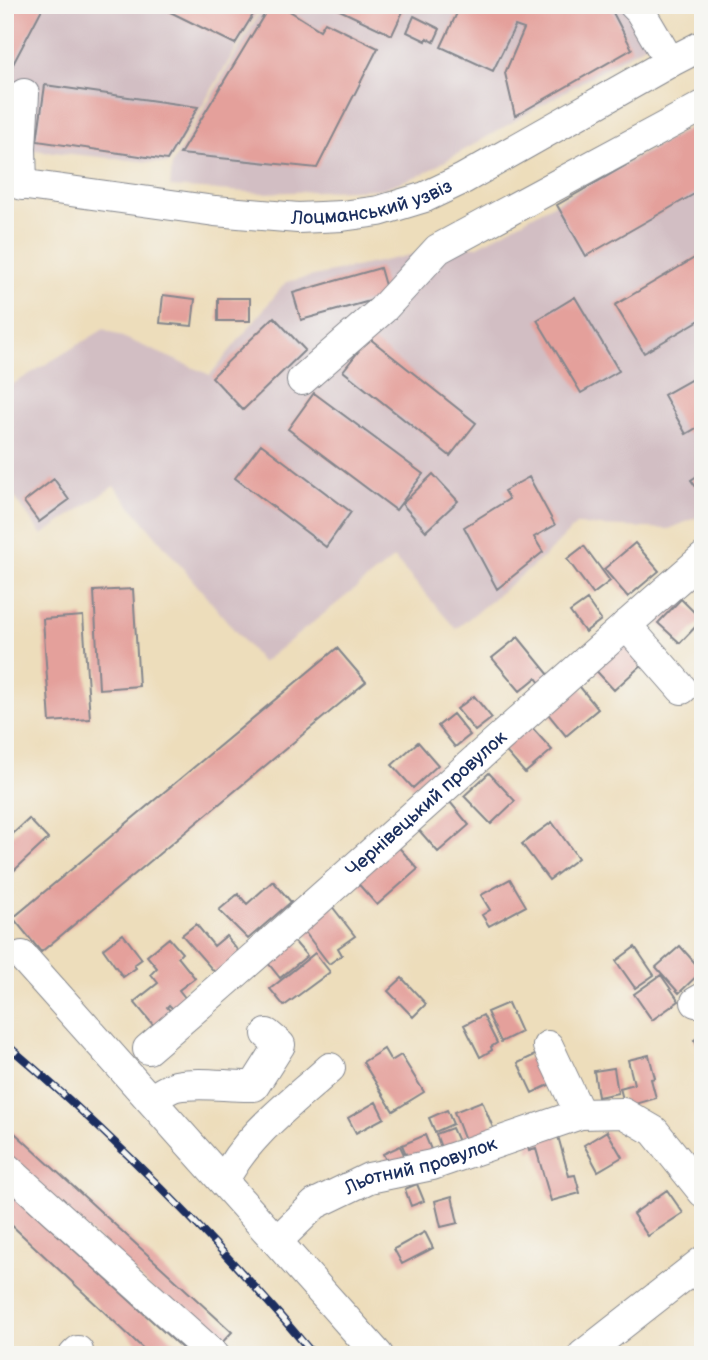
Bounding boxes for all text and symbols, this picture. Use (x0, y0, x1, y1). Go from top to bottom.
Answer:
street label: Лоцманський узвіз (289, 174, 456, 230)
street label: Чернівецький провулок (341, 726, 512, 882)
street label: Льотний провулок (340, 1132, 500, 1200)

